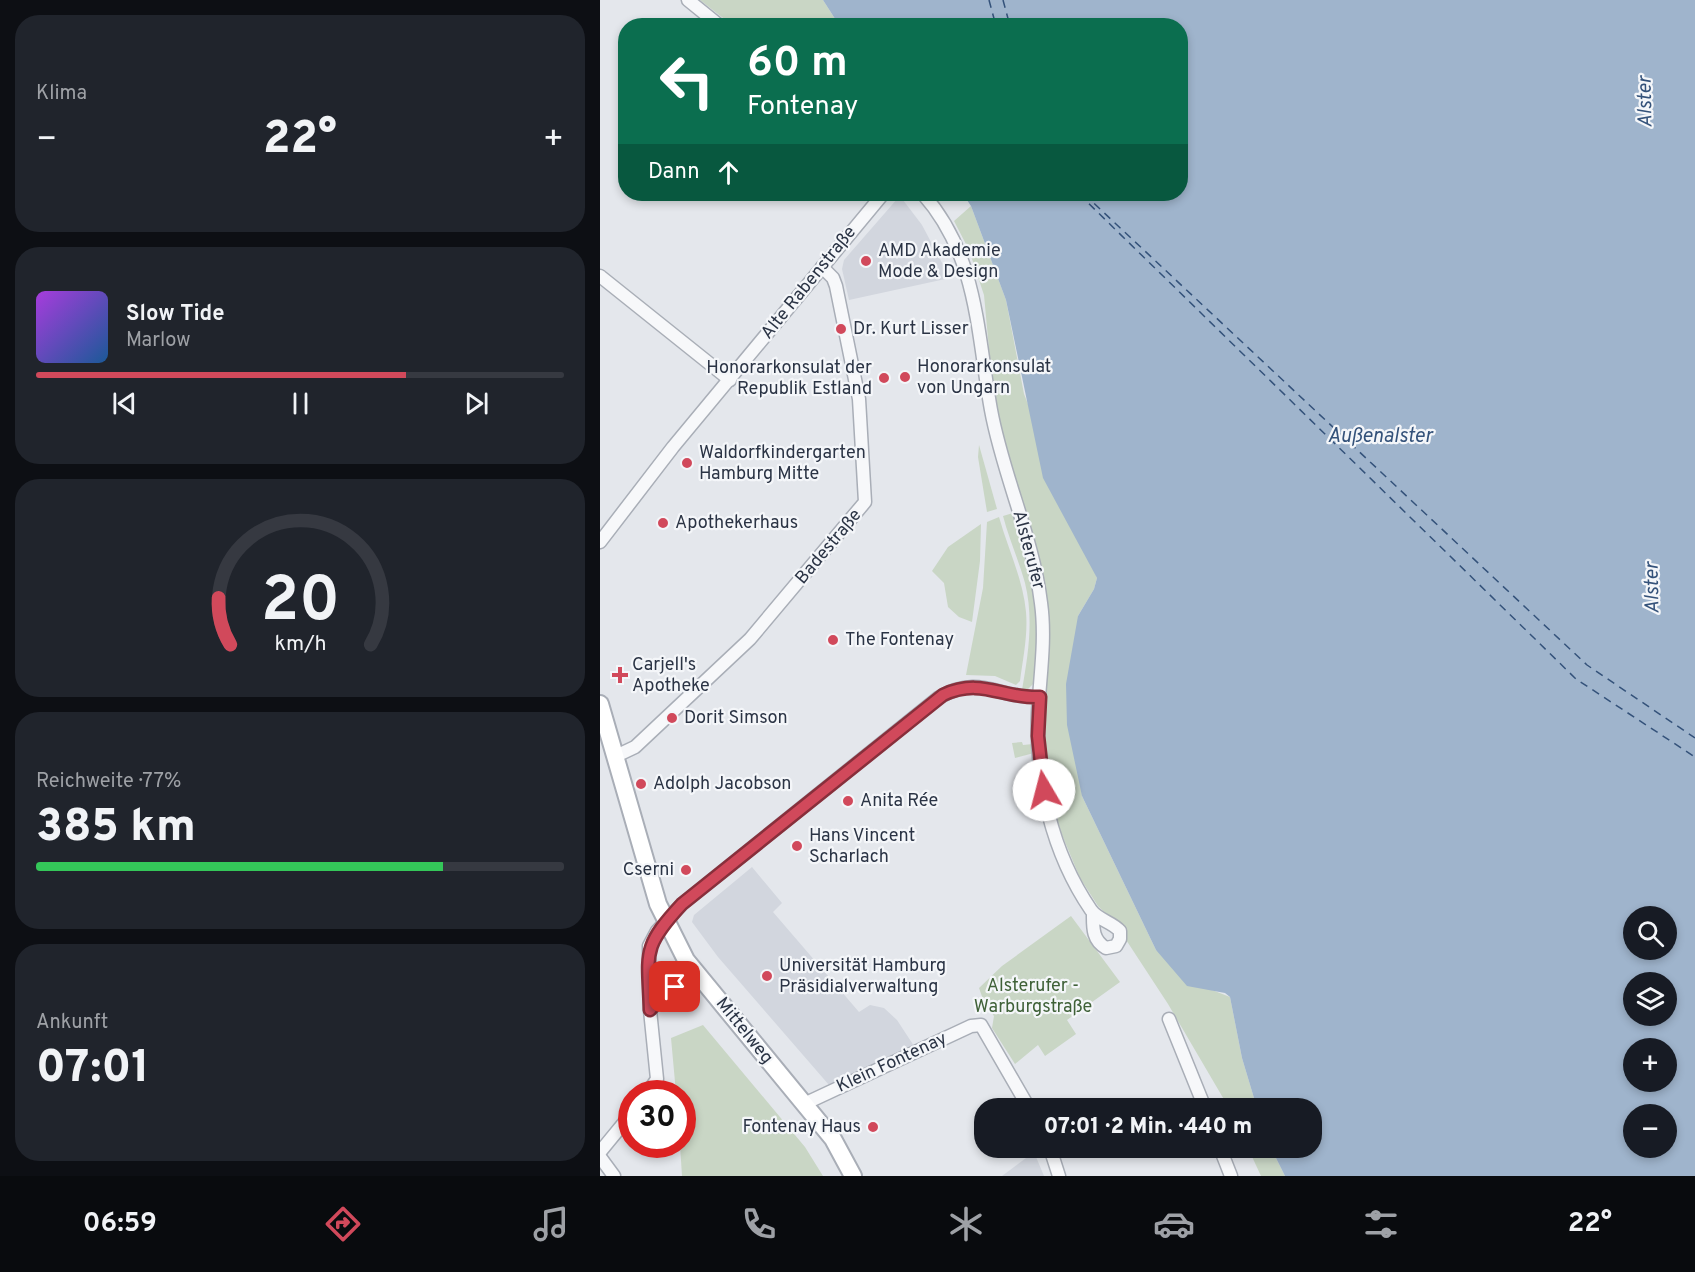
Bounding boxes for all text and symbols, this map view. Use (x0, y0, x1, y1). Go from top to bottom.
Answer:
text: 60 m (747, 38, 848, 91)
icon: left (648, 42, 726, 120)
water label: Alster (1633, 75, 1659, 128)
text: Klima (36, 81, 87, 107)
text: Fontenay (747, 90, 858, 124)
text: 22° (263, 112, 337, 169)
text: − (36, 120, 57, 162)
text: + (543, 120, 564, 162)
icon: ahead (712, 156, 745, 189)
text: Dann (648, 159, 700, 186)
street label: Alte Rabenstraße (756, 222, 862, 344)
place label: AMD Akademie Mode & Design (878, 240, 1001, 284)
marker: AMD Akademie Mode & Design (859, 254, 873, 268)
text: Slow Tide (126, 301, 225, 328)
place label: Dr. Kurt Lisser (853, 318, 969, 341)
marker: Dr. Kurt Lisser (834, 322, 848, 336)
text: Marlow (126, 328, 190, 354)
place label: Honorarkonsulat von Ungarn (917, 356, 1051, 400)
place label: Honorarkonsulat der Republik Estland (706, 357, 872, 401)
marker: Honorarkonsulat von Ungarn (898, 370, 912, 384)
marker: Honorarkonsulat der Republik Estland (877, 371, 891, 385)
icon: previous (108, 387, 141, 420)
icon: pause (284, 387, 317, 420)
icon: next (460, 387, 493, 420)
water label: Außenalster (1328, 424, 1434, 450)
place label: Waldorfkindergarten Hamburg Mitte (699, 442, 866, 486)
marker: Waldorfkindergarten Hamburg Mitte (680, 456, 694, 470)
street label: Badestraße (791, 505, 867, 589)
street label: Alsterufer (1006, 508, 1050, 592)
place label: Apothekerhaus (675, 512, 798, 535)
marker: Apothekerhaus (656, 516, 670, 530)
water label: Alster (1640, 561, 1666, 614)
text: 20 (260, 564, 340, 643)
place label: The Fontenay (845, 629, 954, 652)
text: km/h (274, 631, 326, 658)
marker: The Fontenay (826, 633, 840, 647)
place label: Carjell's Apotheke (632, 654, 710, 698)
marker: Carjell's Apotheke (613, 668, 627, 682)
place label: Dorit Simson (684, 707, 788, 730)
marker: Dorit Simson (665, 711, 679, 725)
position arrow (1012, 758, 1076, 822)
text: Reichweite · 77% (36, 769, 181, 795)
place label: Adolph Jacobson (653, 773, 792, 796)
marker: Adolph Jacobson (634, 777, 648, 791)
place label: Anita Rée (860, 790, 938, 813)
marker: Anita Rée (841, 794, 855, 808)
text: 385 km (36, 800, 196, 857)
place label: Hans Vincent Scharlach (809, 825, 915, 869)
marker: Hans Vincent Scharlach (790, 839, 804, 853)
place label: Cserni (623, 859, 674, 882)
marker: Cserni (679, 863, 693, 877)
map controls (1623, 906, 1677, 1158)
button: search (1623, 906, 1677, 960)
place label: Universität Hamburg Präsidialverwaltung (779, 955, 946, 999)
pin (649, 961, 700, 1012)
marker: Universität Hamburg Präsidialverwaltung (760, 969, 774, 983)
icon: arrive (658, 970, 691, 1003)
button: layers (1623, 972, 1677, 1026)
park label: Alsterufer - Warburgstraße (974, 975, 1092, 1019)
street label: Mittelweg (710, 993, 778, 1069)
text: Ankunft (36, 1010, 108, 1036)
street label: Klein Fontenay (833, 1027, 951, 1099)
button: + (1623, 1038, 1677, 1092)
text: 07:01 (36, 1041, 150, 1098)
speed limit sign: 30 (618, 1080, 696, 1158)
button: − (1623, 1104, 1677, 1158)
text: 07:01 · 2 Min. · 440 m (1044, 1114, 1252, 1141)
place label: Fontenay Haus (743, 1116, 861, 1139)
marker: Fontenay Haus (866, 1120, 880, 1134)
icon: directions (322, 1203, 364, 1245)
icon: music (530, 1203, 572, 1245)
icon: phone (738, 1203, 780, 1245)
icon: climate (945, 1203, 987, 1245)
icon: car (1153, 1203, 1195, 1245)
icon: filters (1360, 1203, 1402, 1245)
text: 06:59 (83, 1207, 157, 1241)
text: 22° (1568, 1207, 1612, 1241)

